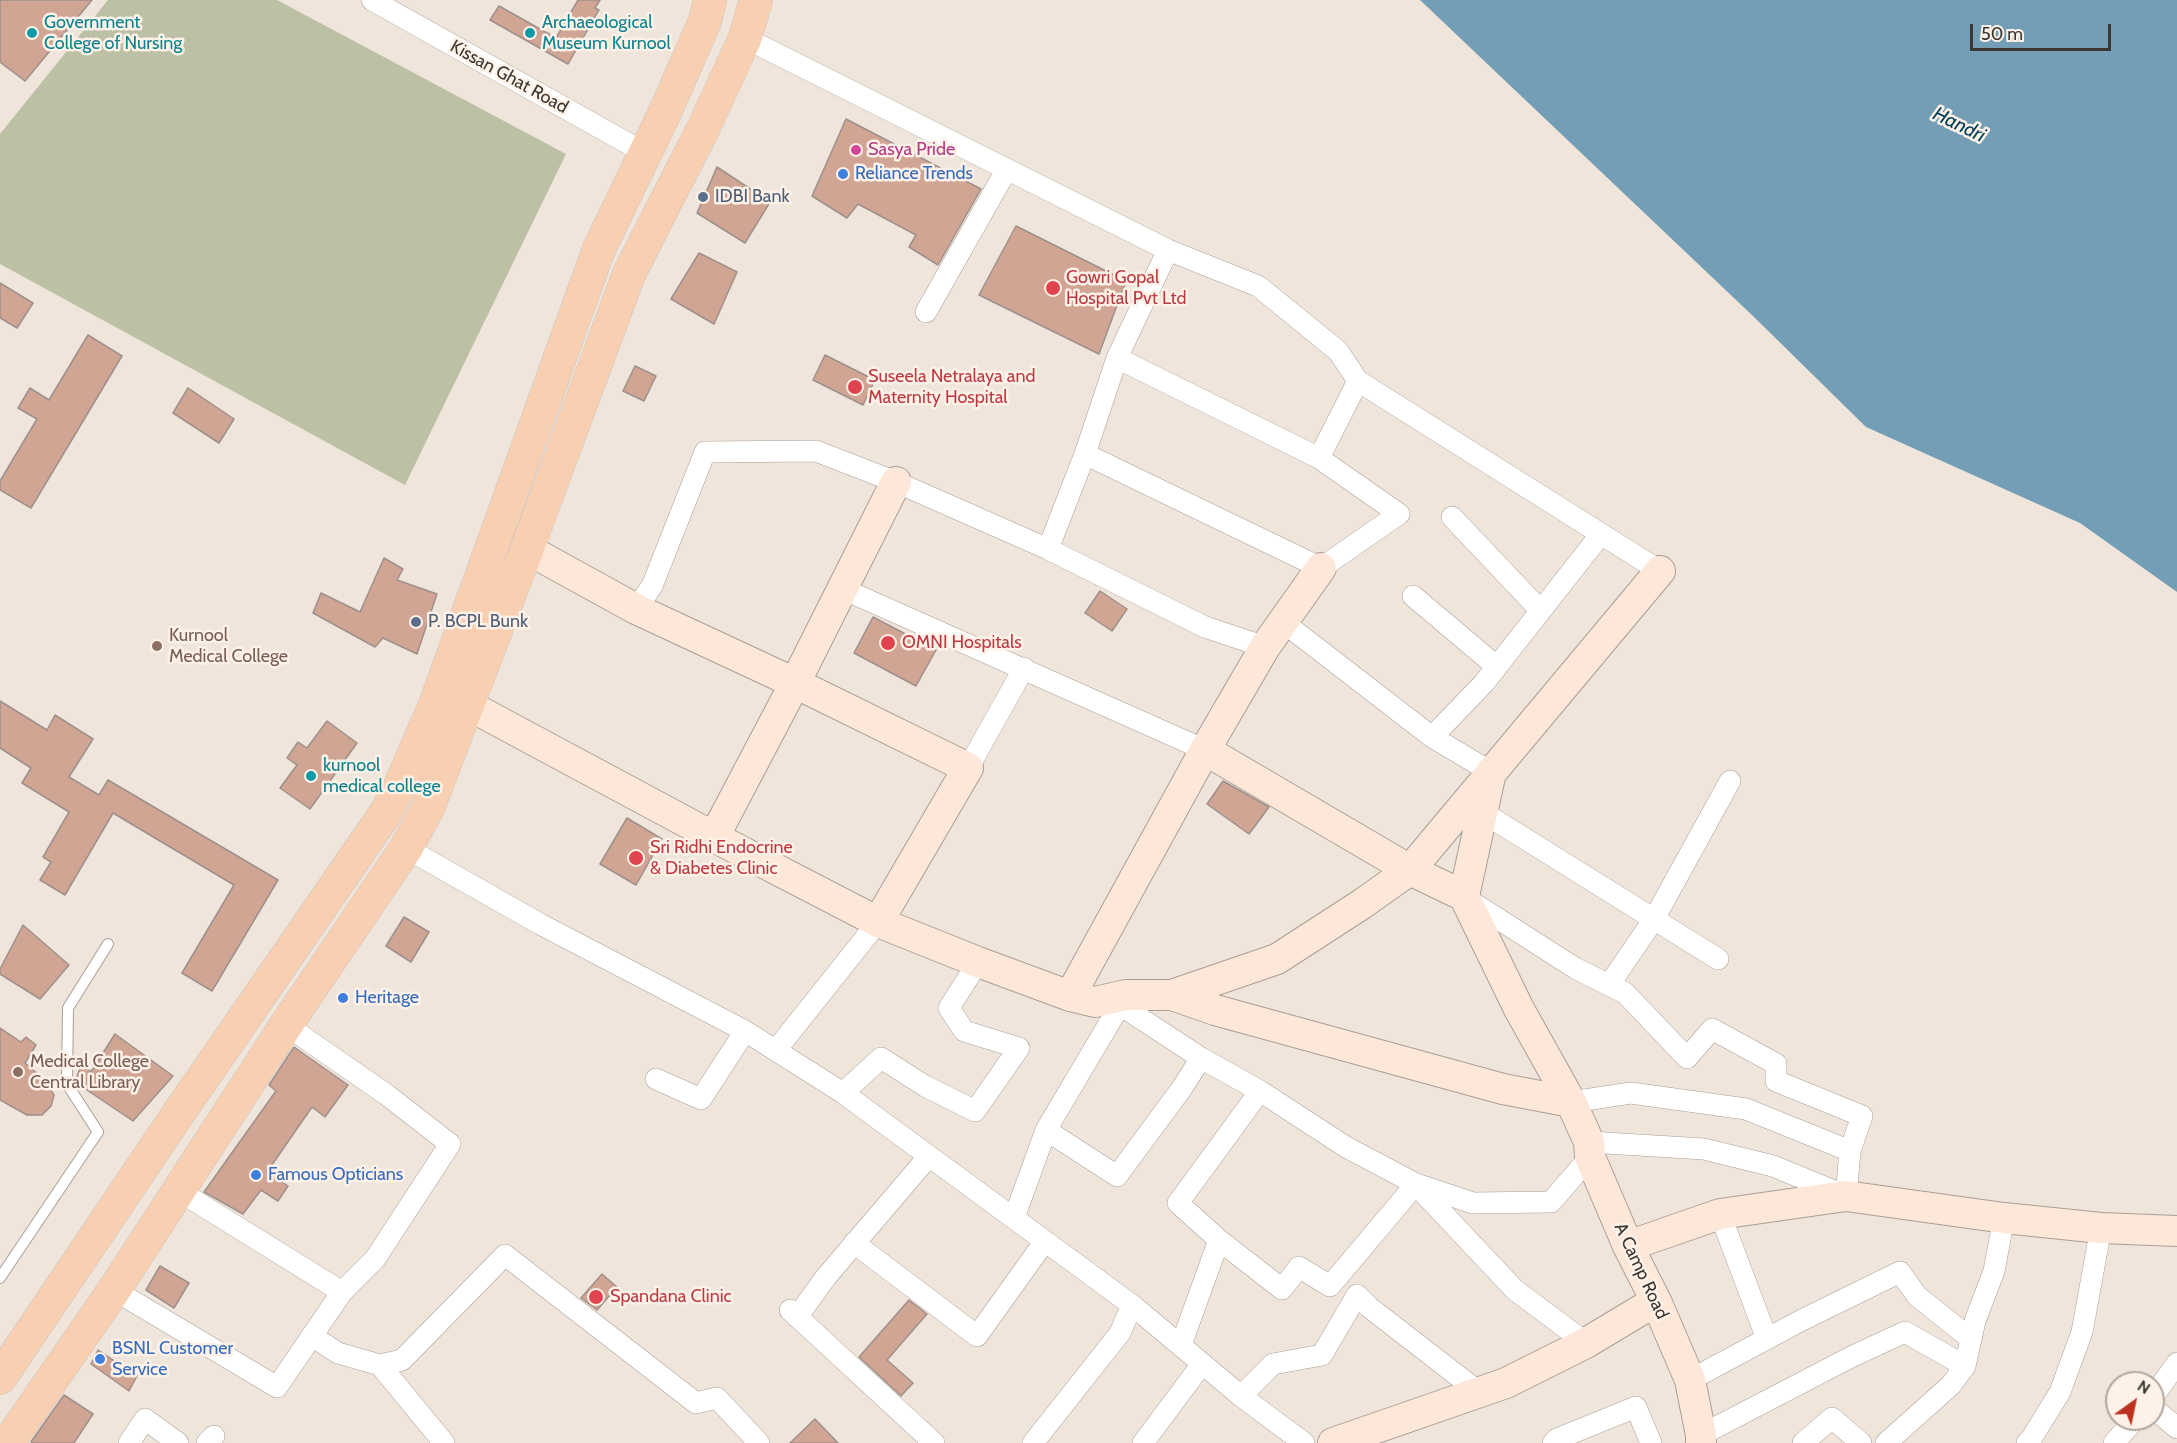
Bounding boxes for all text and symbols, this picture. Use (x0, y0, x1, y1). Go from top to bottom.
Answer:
place label: Government College of Nursing (44, 12, 182, 54)
place label: Archaeological Museum Kurnool (542, 12, 671, 54)
scale bar (1973, 12, 2114, 50)
text: 50 m (1981, 23, 2023, 45)
marker: Government College of Nursing (25, 26, 39, 40)
marker: Archaeological Museum Kurnool (523, 26, 537, 40)
street label: Kissan Ghat Road (446, 36, 572, 118)
water label: Handri (1929, 102, 1989, 148)
place label: Sasya Pride (868, 139, 955, 161)
marker: Sasya Pride (849, 143, 863, 157)
place label: Reliance Trends (855, 163, 973, 185)
marker: Reliance Trends (836, 167, 850, 181)
place label: IDBI Bank (715, 186, 790, 208)
marker: IDBI Bank (696, 190, 710, 204)
place label: Gowri Gopal Hospital Pvt Ltd (1066, 267, 1186, 310)
marker: Gowri Gopal Hospital Pvt Ltd (1044, 279, 1062, 297)
place label: Suseela Netralaya and Maternity Hospital (868, 366, 1035, 409)
marker: Suseela Netralaya and Maternity Hospital (846, 378, 864, 396)
place label: P. BCPL Bunk (428, 611, 528, 633)
marker: P. BCPL Bunk (409, 615, 423, 629)
place label: Kurnool Medical College (169, 625, 288, 668)
place label: OMNI Hospitals (902, 632, 1022, 654)
marker: OMNI Hospitals (879, 634, 897, 652)
marker: Kurnool Medical College (150, 639, 164, 653)
place label: kurnool medical college (323, 755, 441, 798)
marker: kurnool medical college (304, 769, 318, 783)
place label: Sri Ridhi Endocrine & Diabetes Clinic (650, 837, 793, 880)
marker: Sri Ridhi Endocrine & Diabetes Clinic (627, 849, 645, 867)
place label: Heritage (355, 987, 419, 1009)
marker: Heritage (336, 991, 350, 1005)
place label: Medical College Central Library (30, 1051, 149, 1094)
marker: Medical College Central Library (11, 1065, 25, 1079)
place label: Famous Opticians (268, 1164, 403, 1186)
marker: Famous Opticians (249, 1168, 263, 1182)
street label: A Camp Road (1609, 1219, 1673, 1323)
place label: Spandana Clinic (610, 1286, 732, 1308)
marker: Spandana Clinic (587, 1288, 605, 1306)
place label: BSNL Customer Service (112, 1338, 233, 1380)
marker: BSNL Customer Service (93, 1352, 107, 1366)
north arrow (2105, 1371, 2165, 1431)
text: N (2134, 1376, 2154, 1398)

